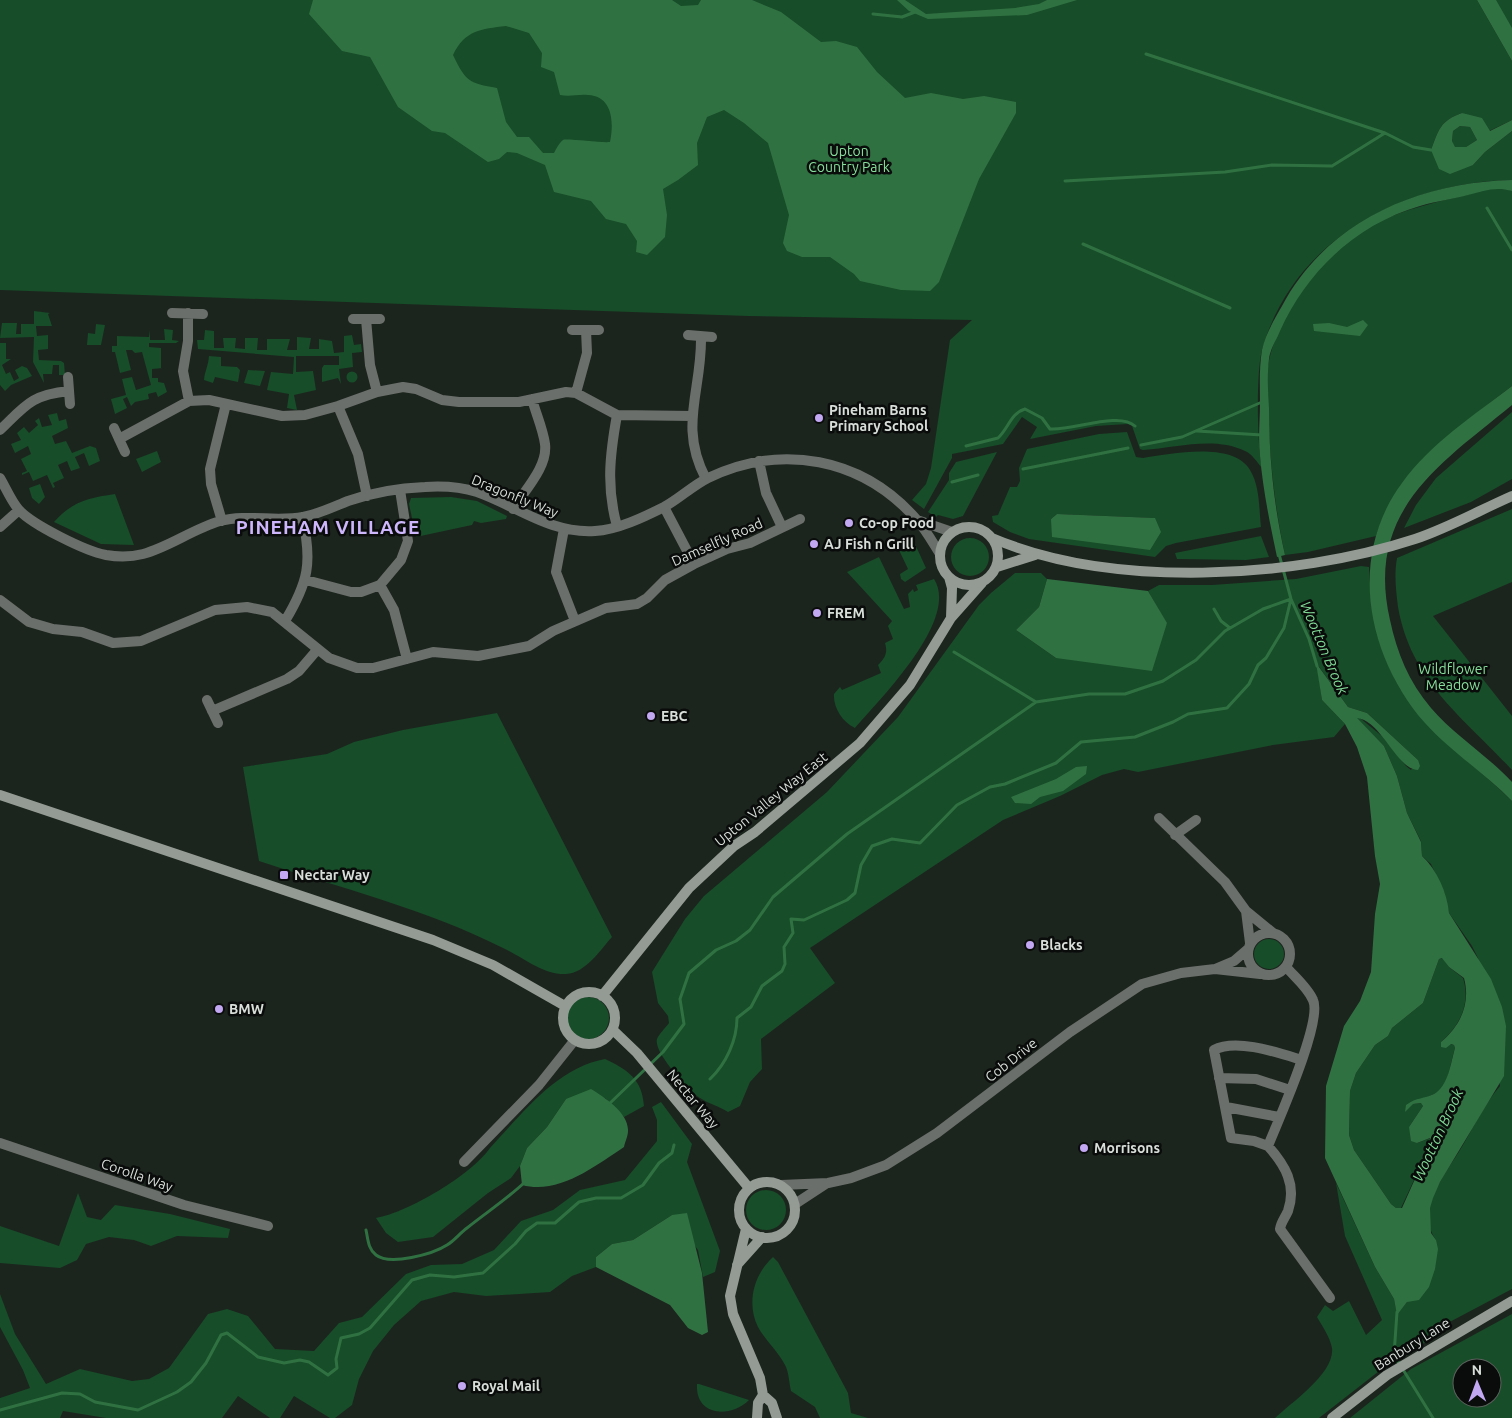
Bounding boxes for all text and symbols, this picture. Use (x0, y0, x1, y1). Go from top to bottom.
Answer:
park label: Upton Country Park (808, 143, 890, 175)
place label: Pineham Barns Primary School (829, 402, 928, 434)
marker: Pineham Barns Primary School (813, 412, 825, 424)
street label: Dragonfly Way (469, 471, 561, 521)
street label: Damselfly Road (669, 515, 765, 569)
place label: Co-op Food (859, 515, 934, 531)
district label: PINEHAM VILLAGE (236, 516, 420, 538)
marker: Co-op Food (843, 517, 855, 529)
place label: AJ Fish n Grill (824, 536, 914, 552)
marker: AJ Fish n Grill (808, 538, 820, 550)
water label: Wootton Brook (1297, 598, 1352, 697)
place label: FREM (827, 605, 865, 621)
marker: FREM (811, 607, 823, 619)
park label: Wildflower Meadow (1418, 661, 1488, 693)
place label: EBC (661, 708, 688, 724)
marker: EBC (645, 710, 657, 722)
street label: Upton Valley Way East (712, 748, 831, 849)
place label: Nectar Way (294, 867, 370, 883)
marker: Nectar Way (278, 869, 290, 881)
place label: Blacks (1040, 937, 1083, 953)
marker: Blacks (1024, 939, 1036, 951)
place label: BMW (229, 1001, 264, 1017)
marker: BMW (213, 1003, 225, 1015)
street label: Cob Drive (982, 1035, 1040, 1085)
street label: Nectar Way (664, 1066, 722, 1132)
water label: Wootton Brook (1409, 1086, 1466, 1184)
place label: Morrisons (1094, 1140, 1161, 1156)
marker: Morrisons (1078, 1142, 1090, 1154)
street label: Corolla Way (99, 1155, 175, 1195)
street label: Banbury Lane (1371, 1314, 1453, 1374)
north arrow (1452, 1358, 1502, 1408)
text: N (1471, 1362, 1482, 1378)
place label: Royal Mail (472, 1378, 540, 1394)
marker: Royal Mail (456, 1380, 468, 1392)

